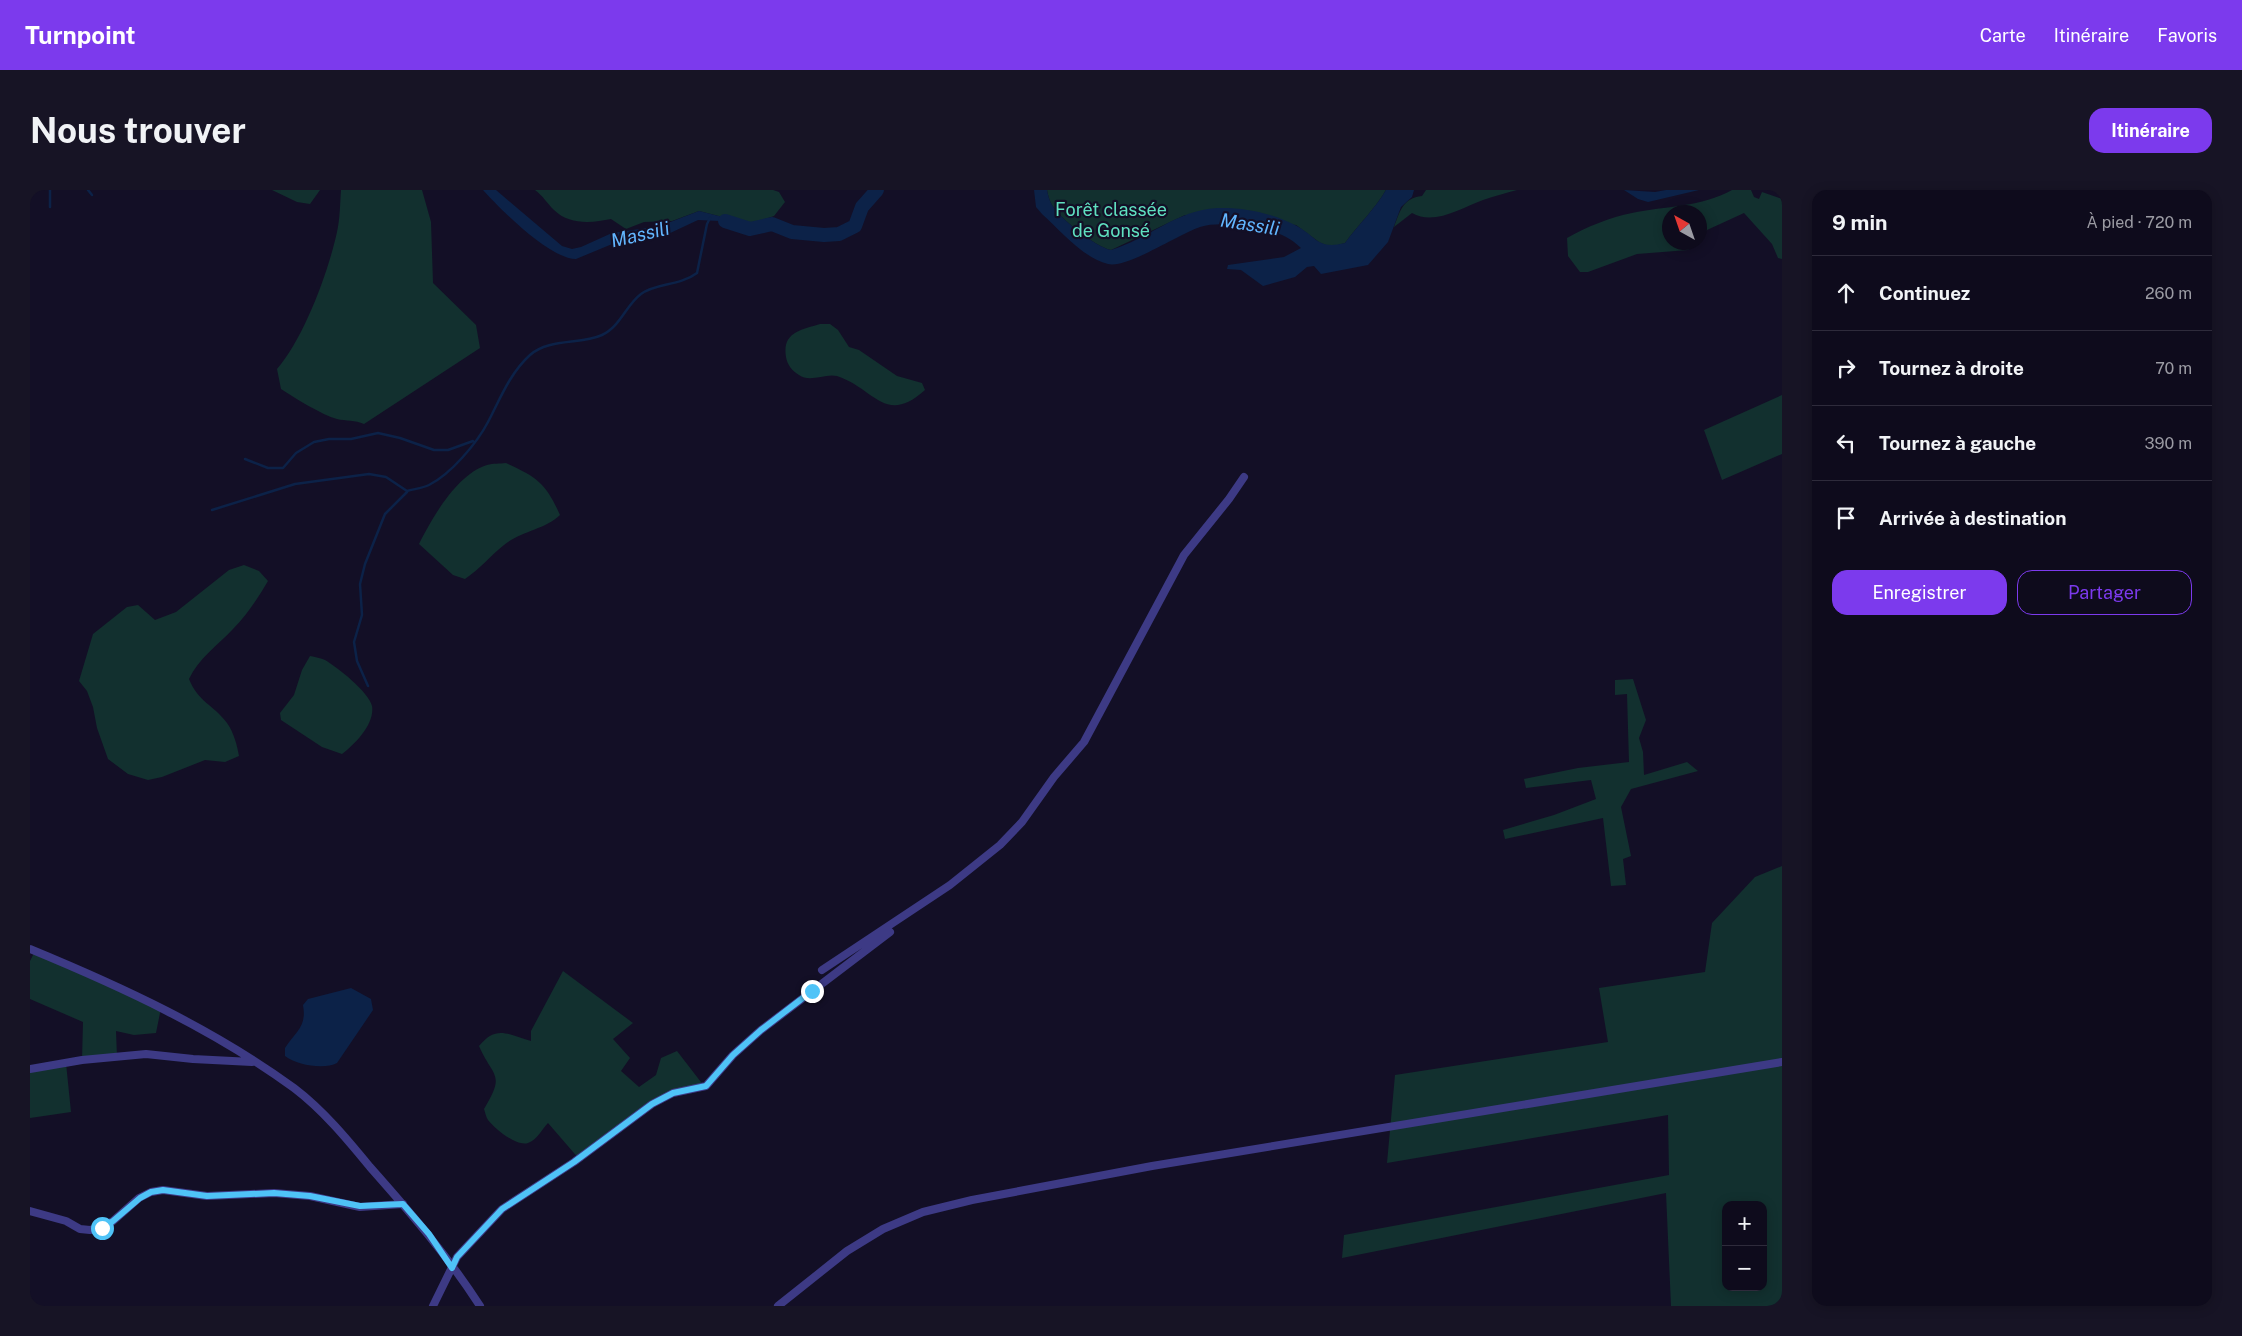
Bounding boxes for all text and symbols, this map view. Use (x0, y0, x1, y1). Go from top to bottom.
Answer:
text: Turnpoint (25, 21, 135, 49)
text: Carte (1980, 25, 2026, 46)
text: Itinéraire (2054, 25, 2129, 46)
text: Favoris (2157, 25, 2217, 46)
button: Itinéraire (2089, 108, 2212, 153)
text: Nous trouver (30, 110, 246, 151)
park label: Forêt classée de Gonsé (1055, 199, 1167, 241)
north arrow (1662, 205, 1707, 250)
water label: Massili (1219, 208, 1281, 240)
text: 9 min (1832, 210, 1888, 235)
text: À pied · 720 m (2087, 213, 2192, 232)
water label: Massili (609, 217, 672, 251)
icon: ahead (1832, 279, 1860, 307)
text: Continuez (1879, 282, 1970, 304)
text: 260 m (2145, 284, 2192, 303)
icon: right (1832, 354, 1860, 382)
text: Tournez à droite (1879, 357, 2024, 379)
text: 70 m (2155, 359, 2192, 378)
icon: left (1832, 429, 1860, 457)
text: Tournez à gauche (1879, 432, 2036, 454)
text: 390 m (2145, 434, 2192, 453)
icon: arrive (1832, 504, 1860, 532)
text: Arrivée à destination (1879, 507, 2067, 529)
button: Enregistrer (1832, 570, 2007, 615)
button: Partager (2017, 570, 2192, 615)
route end (801, 980, 824, 1003)
map controls (1722, 1201, 1767, 1291)
button: + (1722, 1201, 1767, 1246)
route start (91, 1217, 114, 1240)
button: − (1722, 1246, 1767, 1291)

